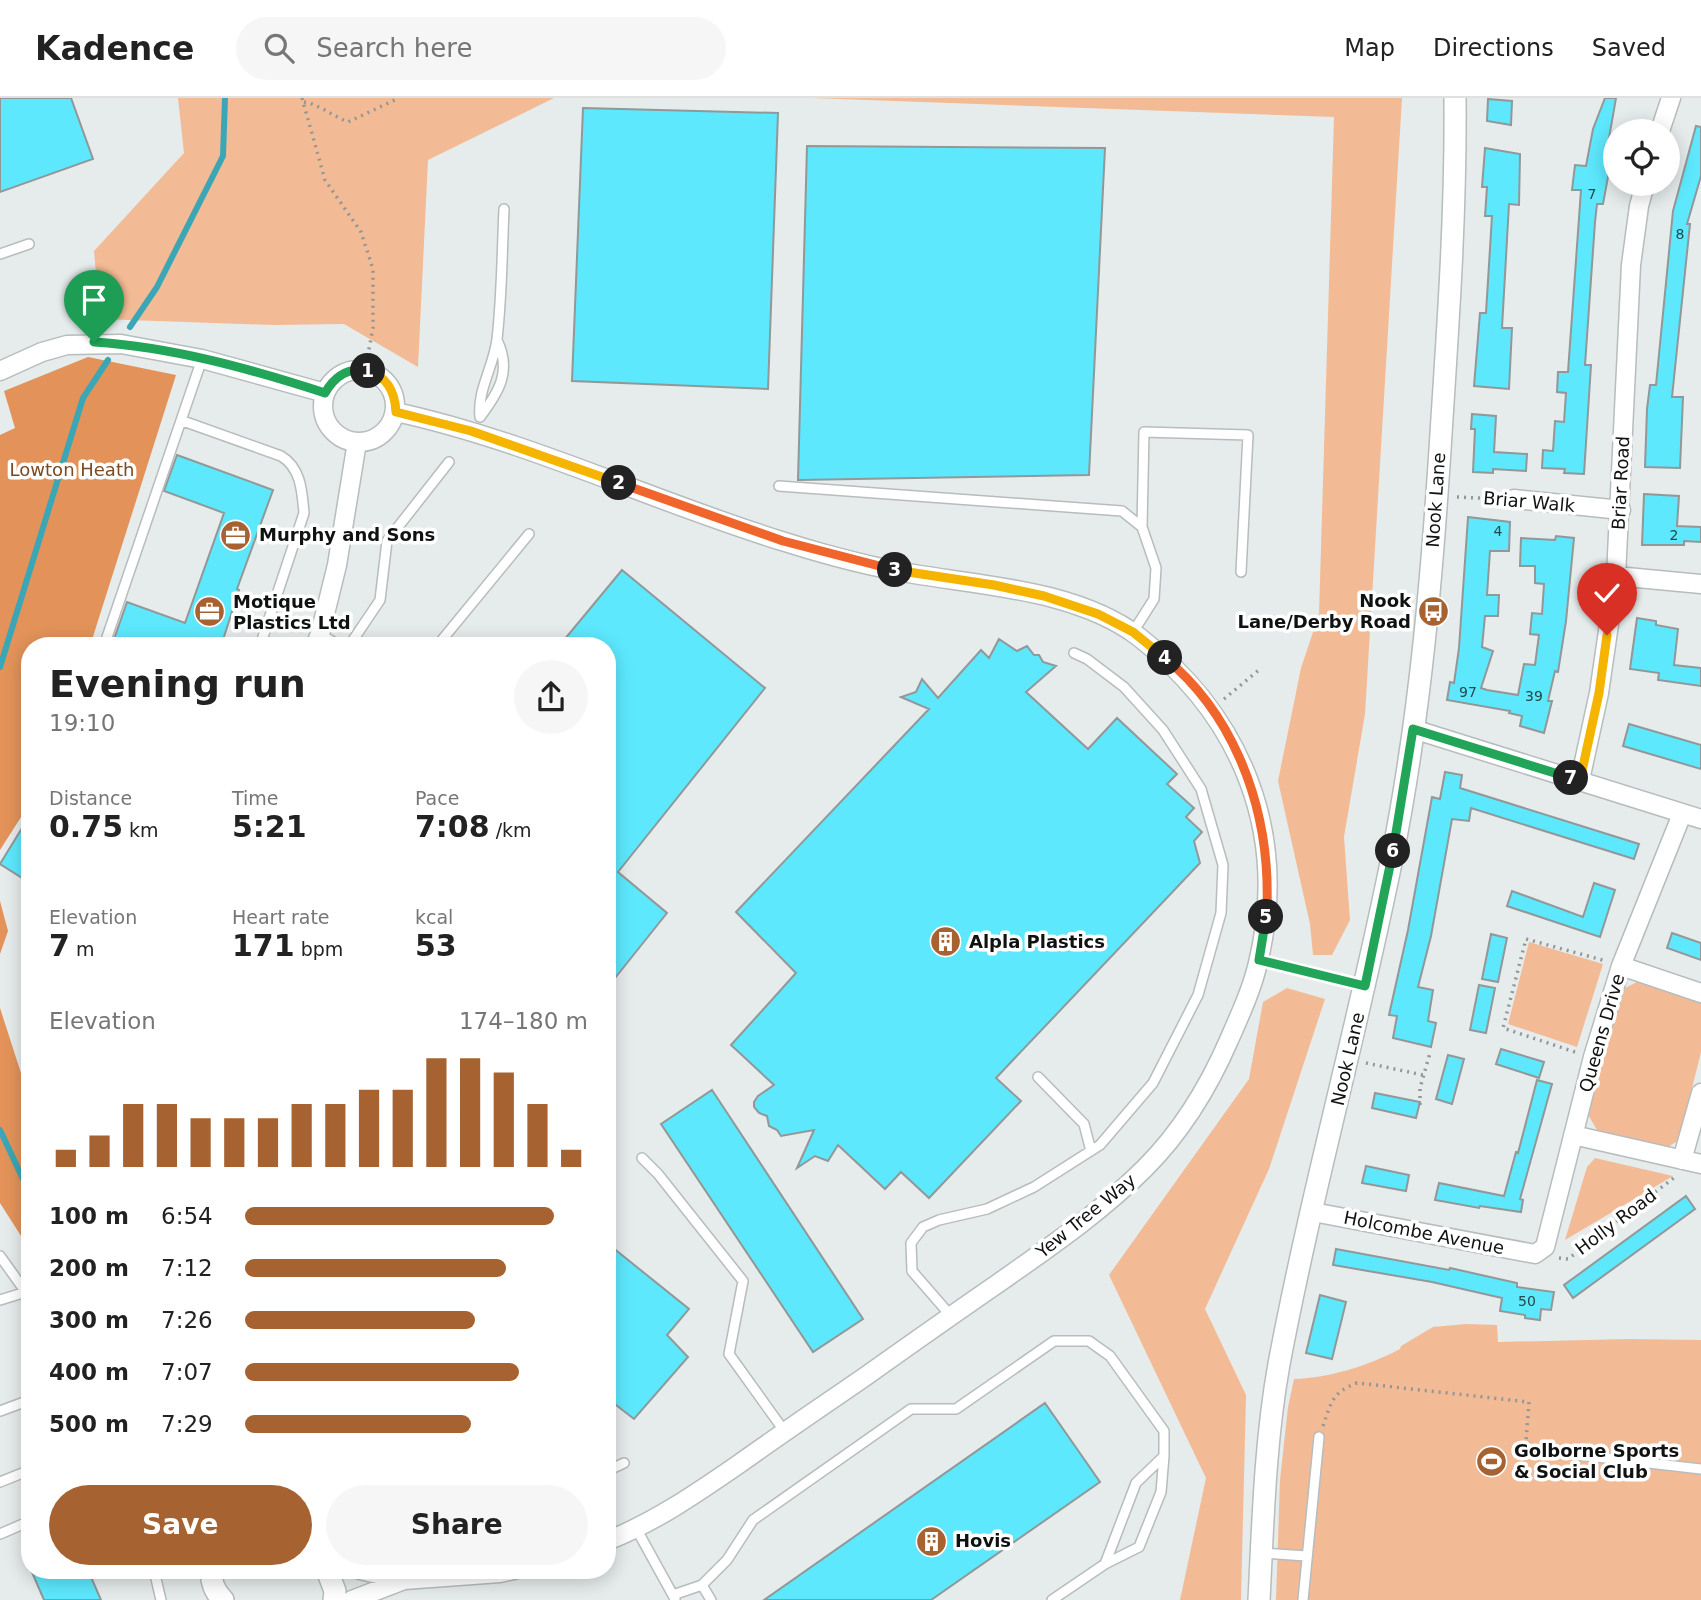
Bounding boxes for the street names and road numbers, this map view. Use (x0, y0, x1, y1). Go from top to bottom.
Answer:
street label: Briar Road (1608, 435, 1633, 530)
street label: Nook Lane (1422, 452, 1449, 548)
street label: Briar Walk (1482, 487, 1576, 516)
street label: Queens Drive (1575, 971, 1628, 1095)
street label: Nook Lane (1327, 1010, 1368, 1108)
street label: Yew Tree Way (1031, 1169, 1140, 1263)
street label: Holly Road (1571, 1184, 1660, 1259)
street label: Holcombe Avenue (1342, 1207, 1506, 1258)

